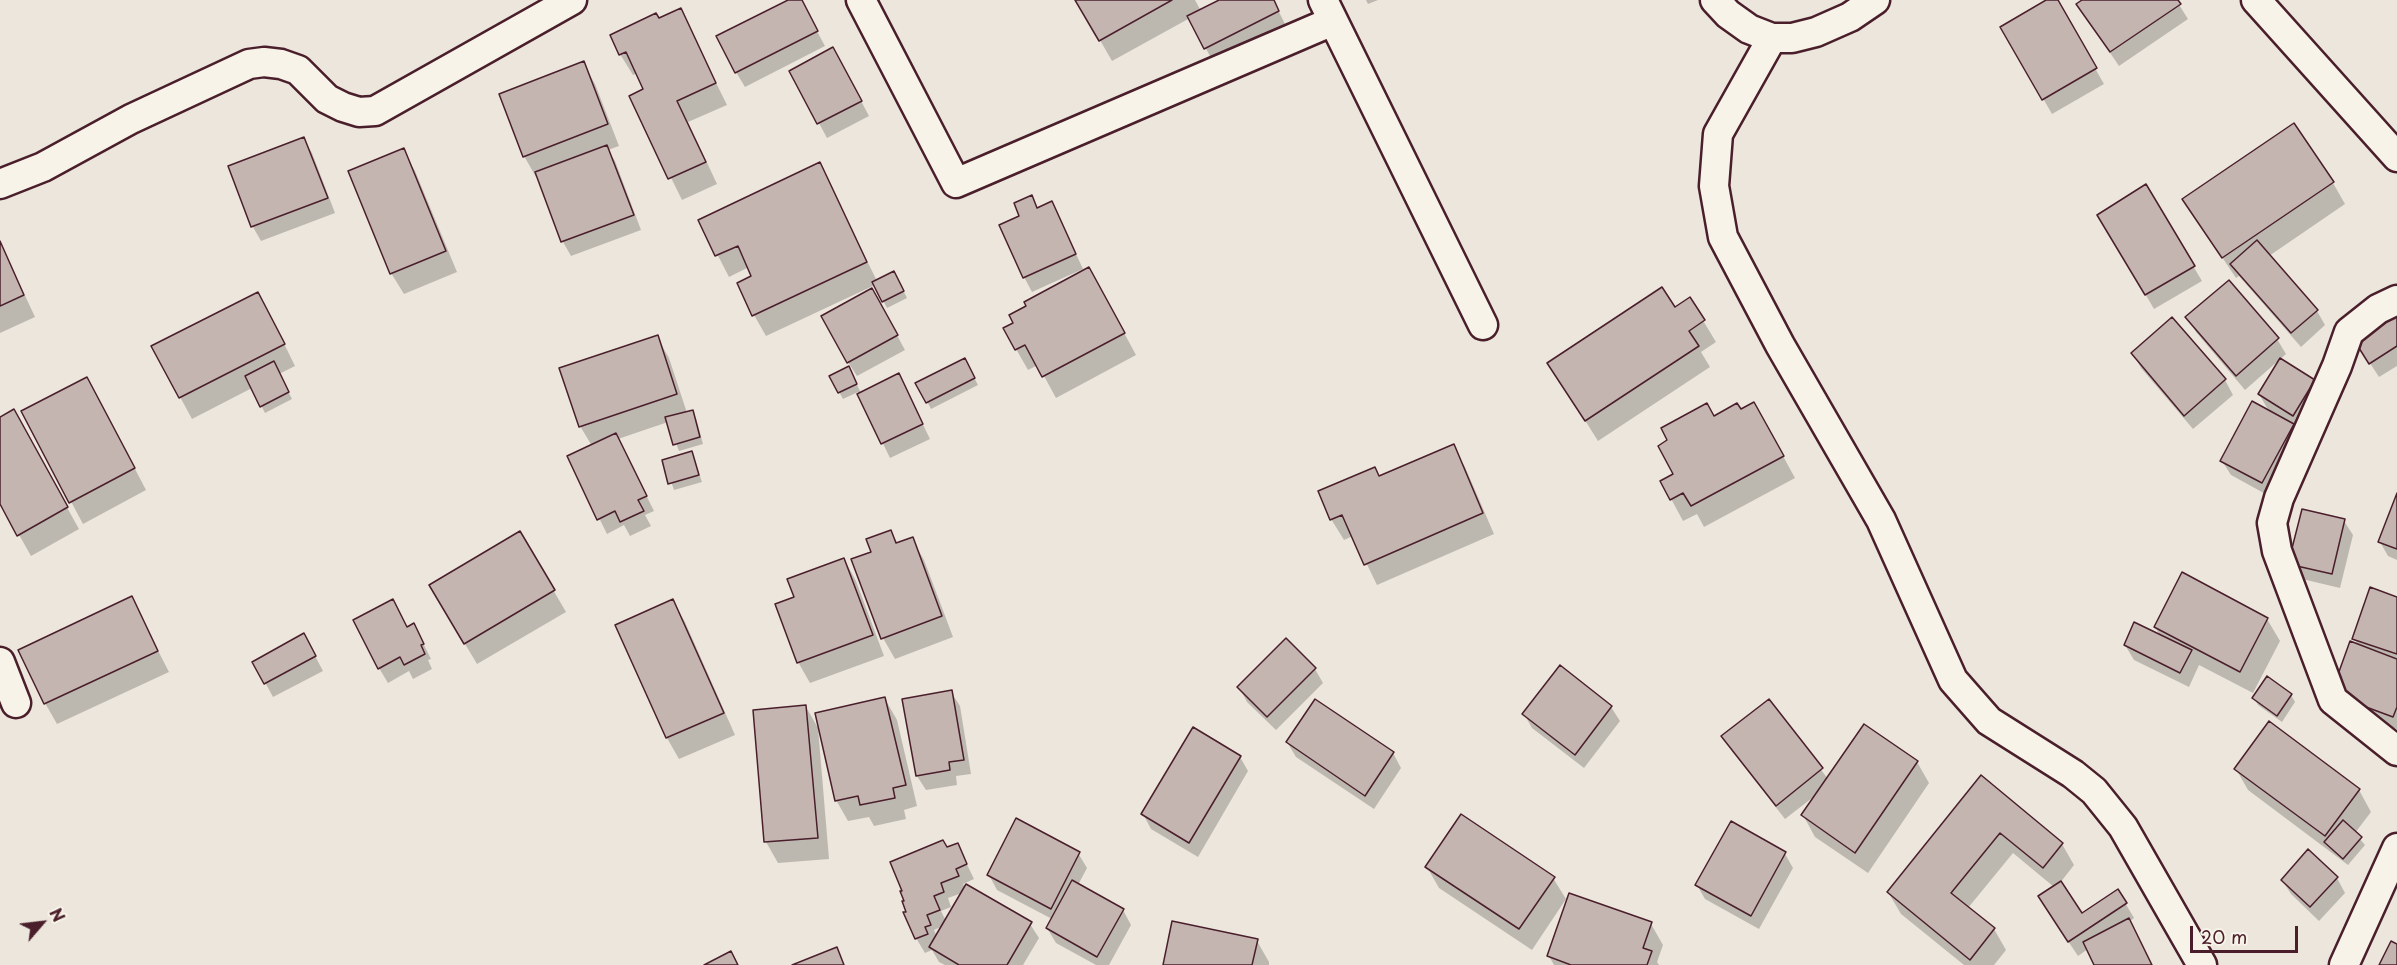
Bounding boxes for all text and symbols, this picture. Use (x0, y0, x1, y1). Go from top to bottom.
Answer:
north arrow (12, 893, 72, 953)
text: N (44, 903, 71, 926)
scale bar (2193, 914, 2301, 952)
text: 20 m (2201, 923, 2247, 950)

